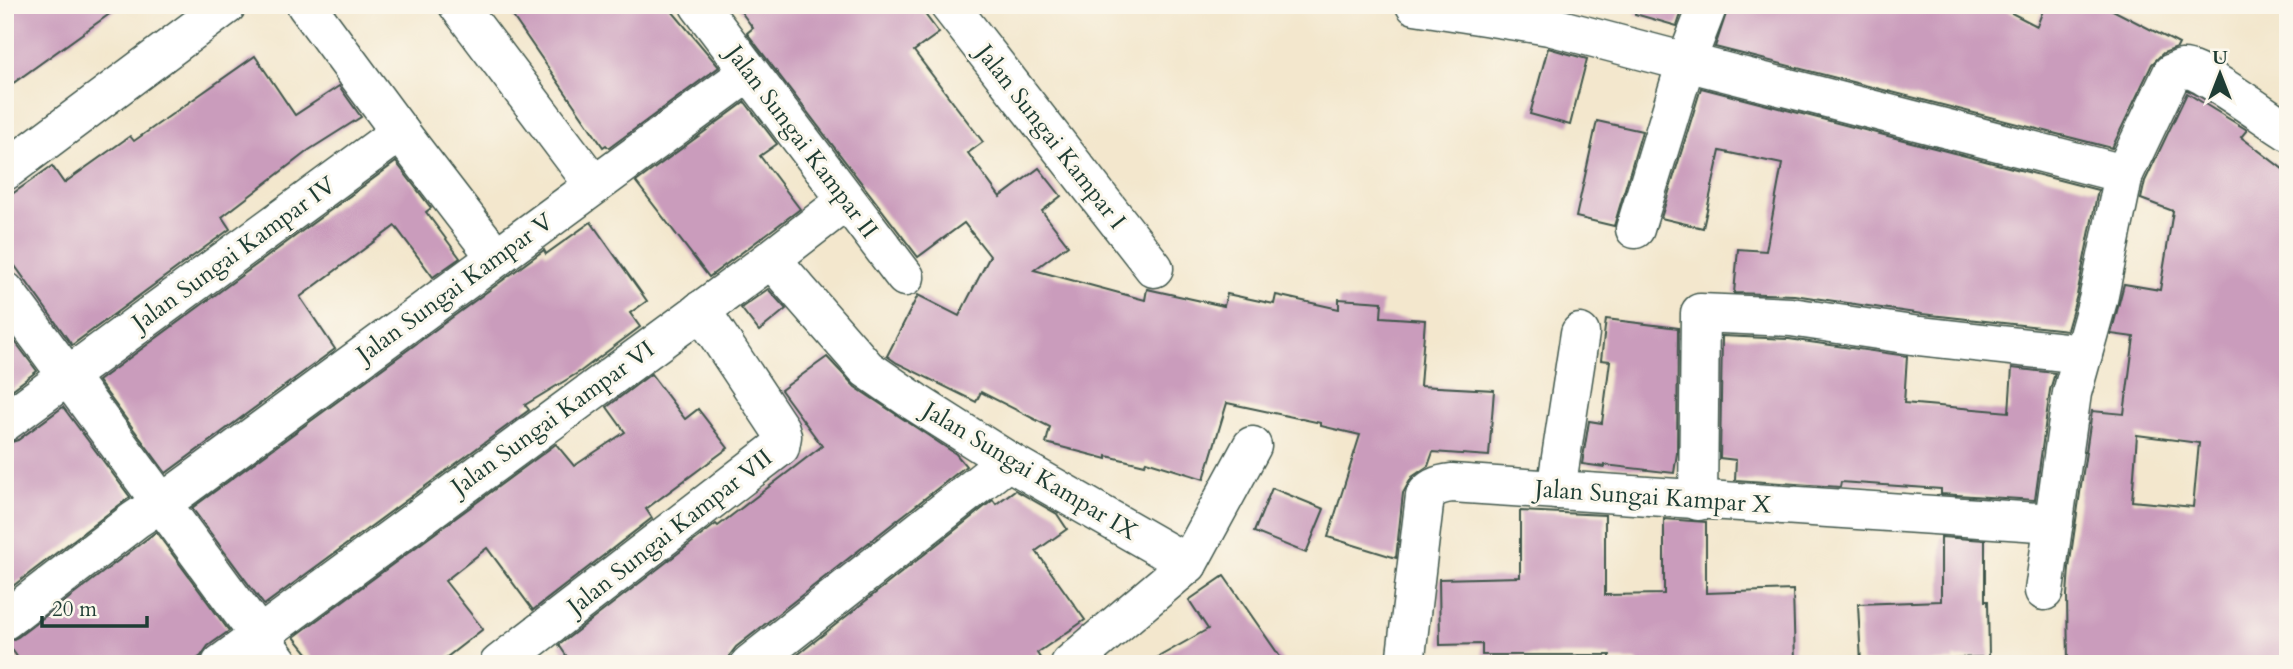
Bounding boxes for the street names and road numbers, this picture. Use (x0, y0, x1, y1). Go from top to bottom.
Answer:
street label: Jalan Sungai Kampar I (967, 35, 1134, 236)
street label: Jalan Sungai Kampar II (717, 36, 886, 245)
street label: Jalan Sungai Kampar IV (123, 169, 343, 341)
street label: Jalan Sungai Kampar V (348, 205, 560, 372)
street label: Jalan Sungai Kampar VI (442, 333, 661, 505)
street label: Jalan Sungai Kampar IX (914, 392, 1144, 548)
street label: Jalan Sungai Kampar VII (558, 441, 779, 624)
street label: Jalan Sungai Kampar X (1531, 472, 1772, 522)

